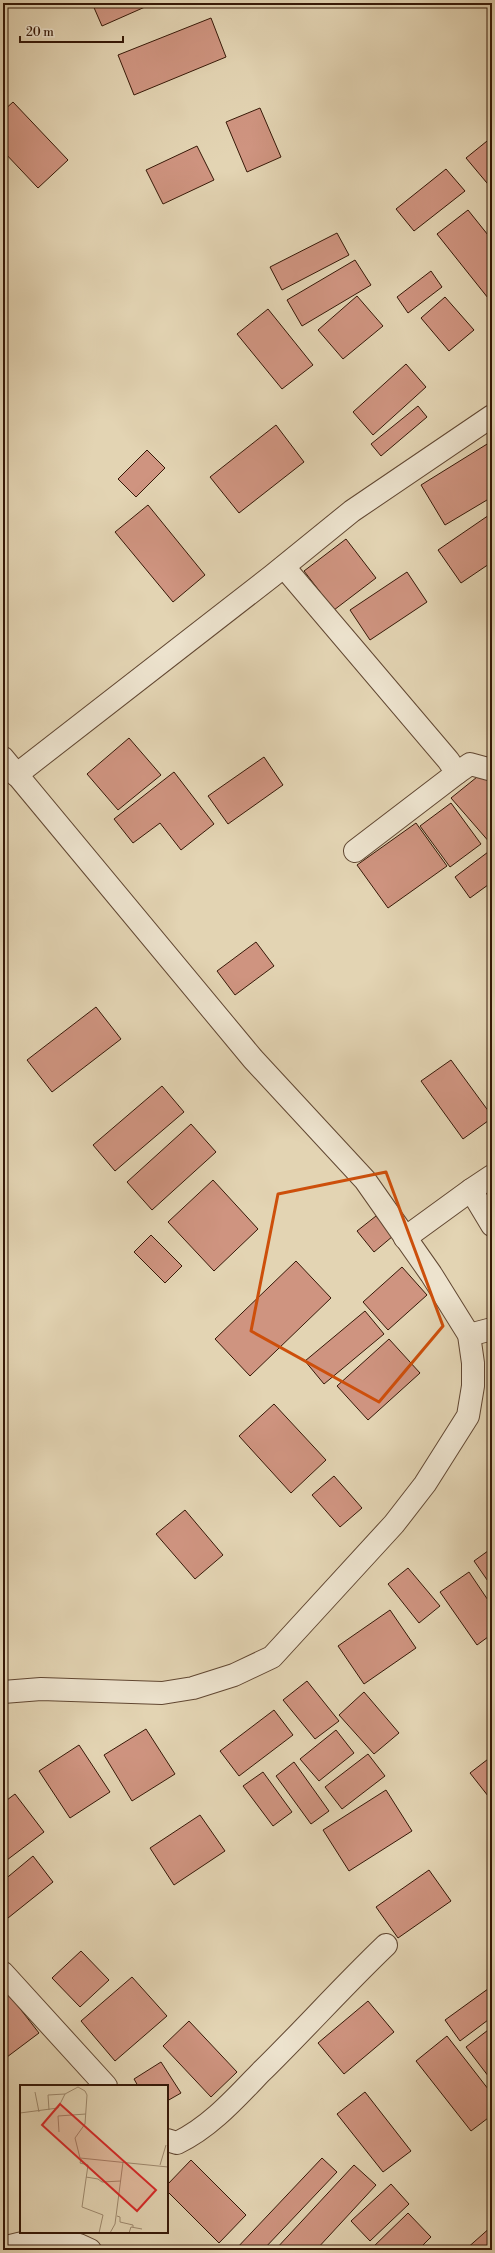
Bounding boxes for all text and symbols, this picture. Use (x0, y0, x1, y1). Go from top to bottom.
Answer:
scale bar (20, 18, 123, 44)
text: 20 m (26, 25, 54, 40)
inset map (20, 2085, 168, 2233)

